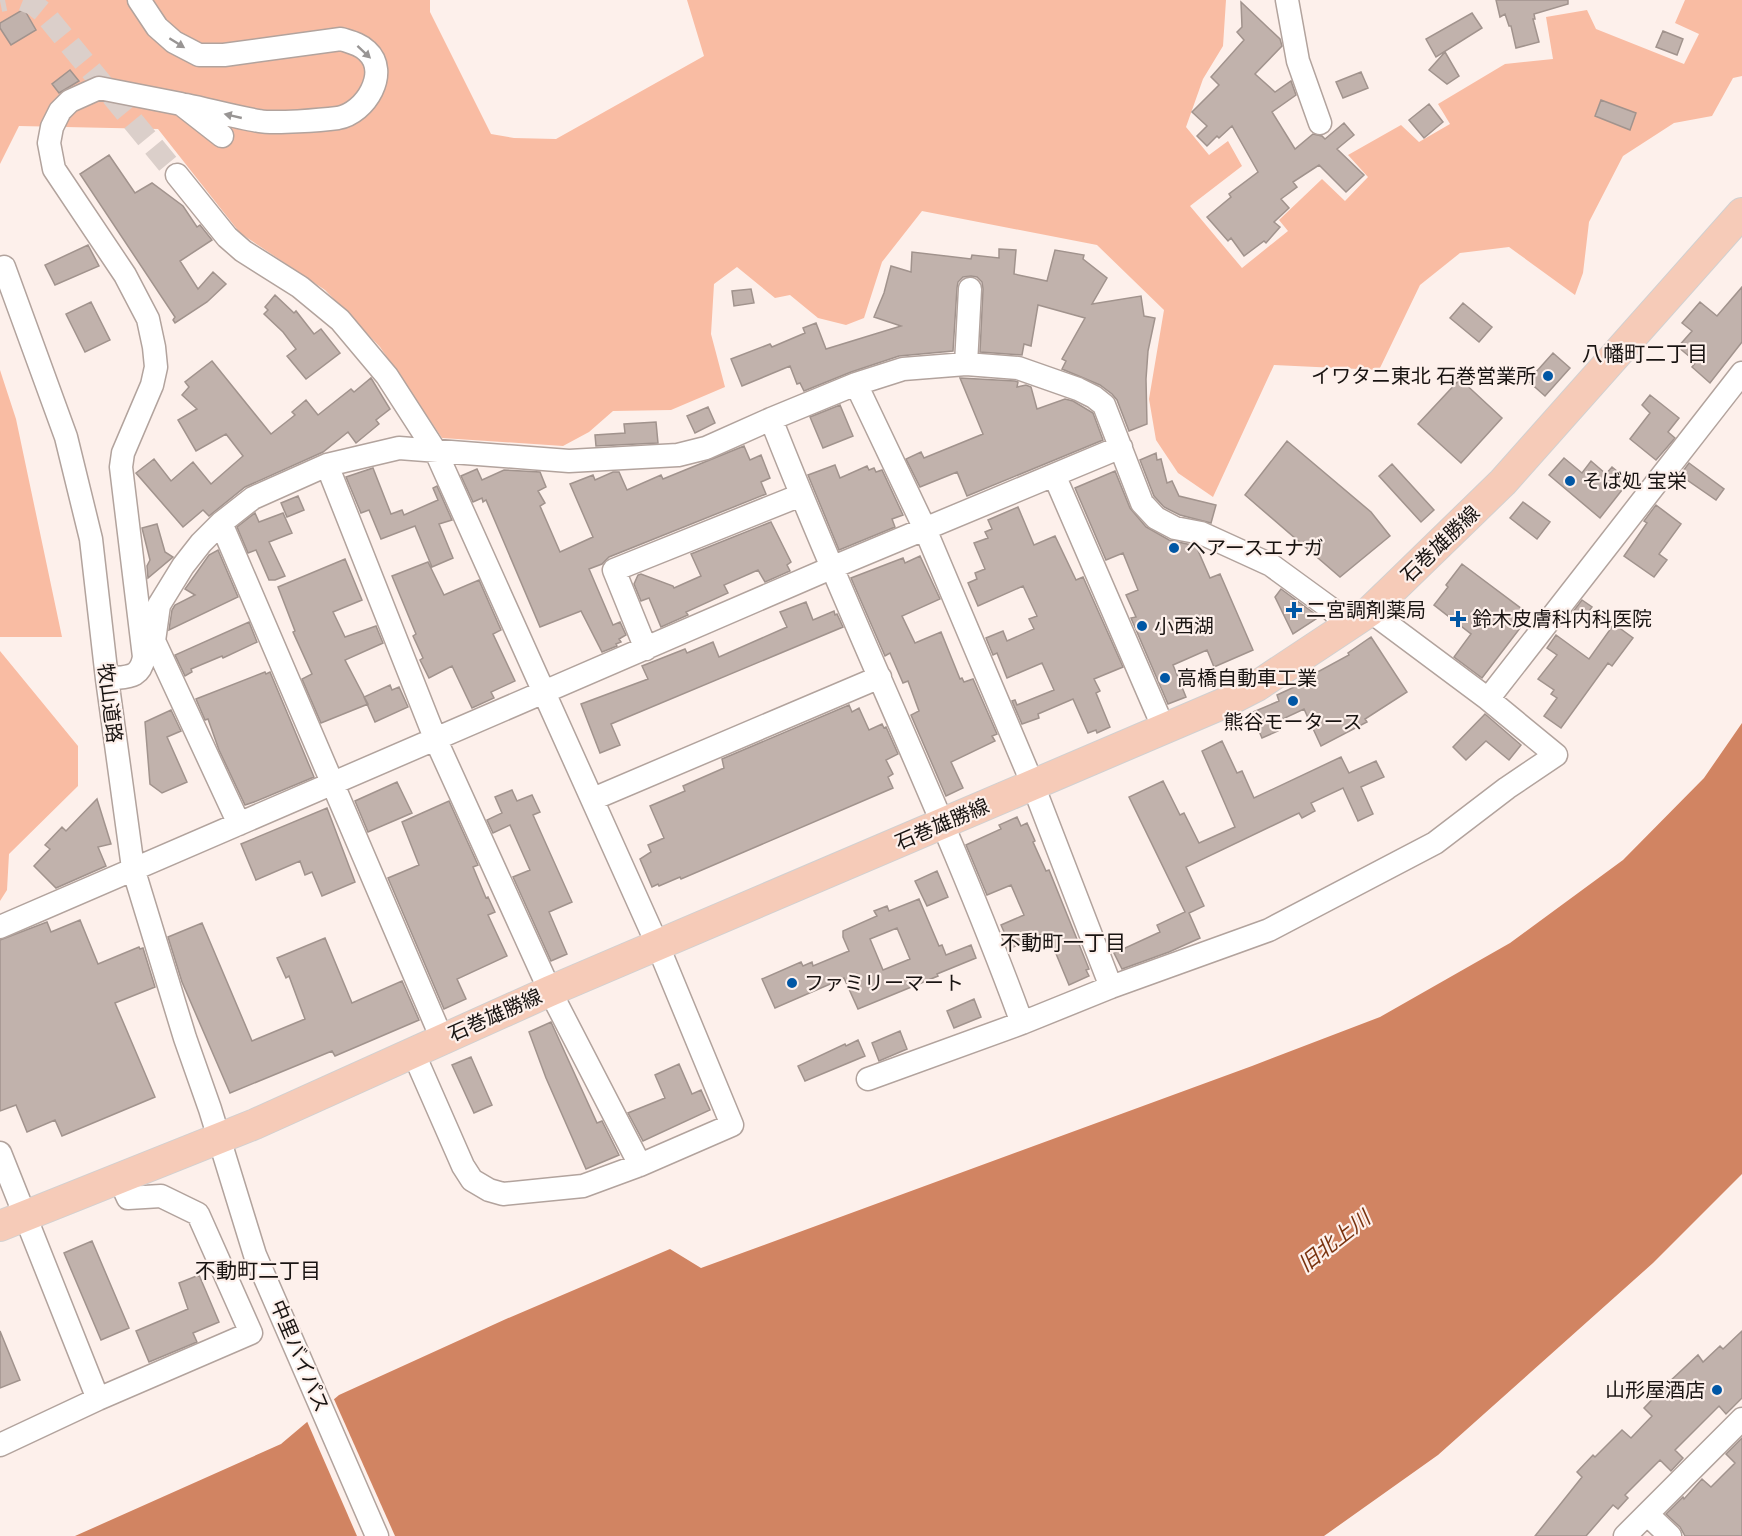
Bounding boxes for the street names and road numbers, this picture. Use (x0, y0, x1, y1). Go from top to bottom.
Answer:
street label: 石巻雄勝線 (1396, 501, 1484, 587)
street label: 牧山道路 (93, 662, 127, 744)
street label: 石巻雄勝線 (891, 793, 993, 855)
street label: 石巻雄勝線 (444, 984, 546, 1046)
street label: 中里バイパス (266, 1296, 334, 1416)

